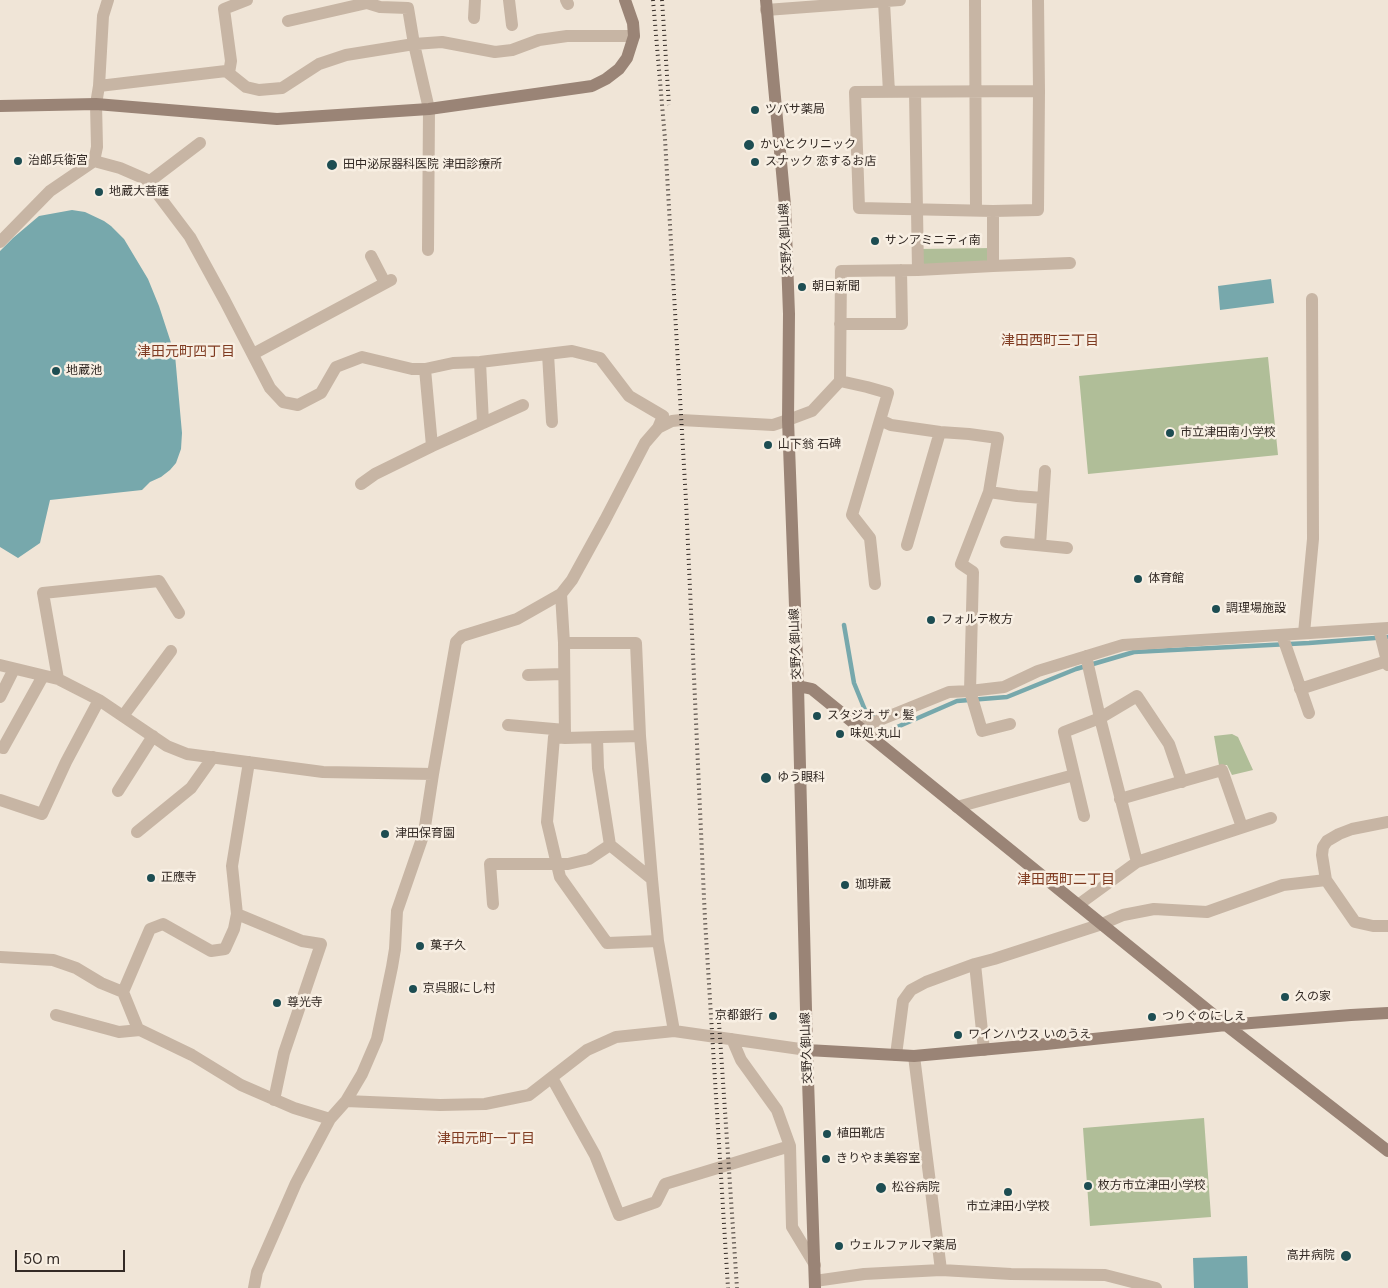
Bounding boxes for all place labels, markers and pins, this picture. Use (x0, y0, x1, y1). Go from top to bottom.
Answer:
place label: ツバサ薬局 (765, 103, 825, 117)
marker: ツバサ薬局 (749, 104, 761, 116)
marker: かいとクリニック (742, 138, 756, 152)
place label: かいとクリニック (760, 138, 856, 152)
place label: 治郎兵衛宮 (28, 154, 88, 168)
marker: 治郎兵衛宮 (12, 155, 24, 167)
place label: スナック 恋するお店 (765, 155, 876, 169)
marker: スナック 恋するお店 (749, 156, 761, 168)
marker: 田中泌尿器科医院 津田診療所 (325, 158, 339, 172)
place label: 田中泌尿器科医院 津田診療所 (343, 158, 502, 172)
place label: 地蔵大菩薩 (109, 185, 169, 199)
marker: 地蔵大菩薩 (93, 186, 105, 198)
place label: サンアミニティ南 (885, 234, 981, 248)
marker: サンアミニティ南 (869, 235, 881, 247)
place label: 朝日新聞 (812, 280, 860, 294)
marker: 朝日新聞 (796, 281, 808, 293)
place label: 地蔵池 (66, 364, 102, 378)
marker: 地蔵池 (50, 365, 62, 377)
place label: 市立津田南小学校 (1180, 426, 1276, 440)
marker: 市立津田南小学校 (1164, 427, 1176, 439)
place label: 山下翁 石碑 (778, 438, 841, 452)
marker: 山下翁 石碑 (762, 439, 774, 451)
place label: 体育館 (1148, 572, 1184, 586)
marker: 体育館 (1132, 573, 1144, 585)
place label: 調理場施設 (1226, 602, 1286, 616)
marker: 調理場施設 (1210, 603, 1222, 615)
place label: フォルテ枚方 (941, 613, 1013, 627)
marker: フォルテ枚方 (925, 614, 937, 626)
place label: スタジオ ザ・髪 (827, 709, 914, 723)
marker: スタジオ ザ・髪 (811, 710, 823, 722)
place label: 味処 丸山 (850, 727, 901, 741)
marker: 味処 丸山 (834, 728, 846, 740)
marker: ゆう眼科 (759, 771, 773, 785)
place label: ゆう眼科 (777, 771, 825, 785)
place label: 津田保育園 (395, 827, 455, 841)
marker: 津田保育園 (379, 828, 391, 840)
place label: 正應寺 (161, 871, 197, 885)
marker: 正應寺 (145, 872, 157, 884)
place label: 珈琲蔵 (855, 878, 891, 892)
marker: 珈琲蔵 (839, 879, 851, 891)
place label: 菓子久 (430, 939, 466, 953)
marker: 菓子久 (414, 940, 426, 952)
place label: 京呉服にし村 (423, 982, 495, 996)
marker: 京呉服にし村 (407, 983, 419, 995)
place label: 久の家 (1295, 990, 1331, 1004)
marker: 久の家 (1279, 991, 1291, 1003)
place label: 尊光寺 (287, 996, 323, 1010)
marker: 尊光寺 (271, 997, 283, 1009)
place label: 京都銀行 (715, 1009, 763, 1023)
marker: 京都銀行 (767, 1010, 779, 1022)
place label: つりぐのにしえ (1162, 1010, 1246, 1024)
marker: つりぐのにしえ (1146, 1011, 1158, 1023)
place label: ワインハウス いのうえ (968, 1028, 1091, 1042)
marker: ワインハウス いのうえ (952, 1029, 964, 1041)
place label: 植田靴店 (837, 1127, 885, 1141)
marker: 植田靴店 (821, 1128, 833, 1140)
place label: きりやま美容室 (836, 1152, 920, 1166)
marker: きりやま美容室 (820, 1153, 832, 1165)
place label: 枚方市立津田小学校 (1098, 1179, 1206, 1193)
marker: 枚方市立津田小学校 (1082, 1180, 1094, 1192)
marker: 松谷病院 (874, 1181, 888, 1195)
place label: 松谷病院 (892, 1181, 940, 1195)
marker: 市立津田小学校 (1002, 1186, 1014, 1198)
place label: 市立津田小学校 (966, 1200, 1050, 1214)
place label: ウェルファルマ薬局 (849, 1239, 957, 1253)
marker: ウェルファルマ薬局 (833, 1240, 845, 1252)
place label: 高井病院 (1287, 1249, 1335, 1263)
marker: 高井病院 (1339, 1249, 1353, 1263)

